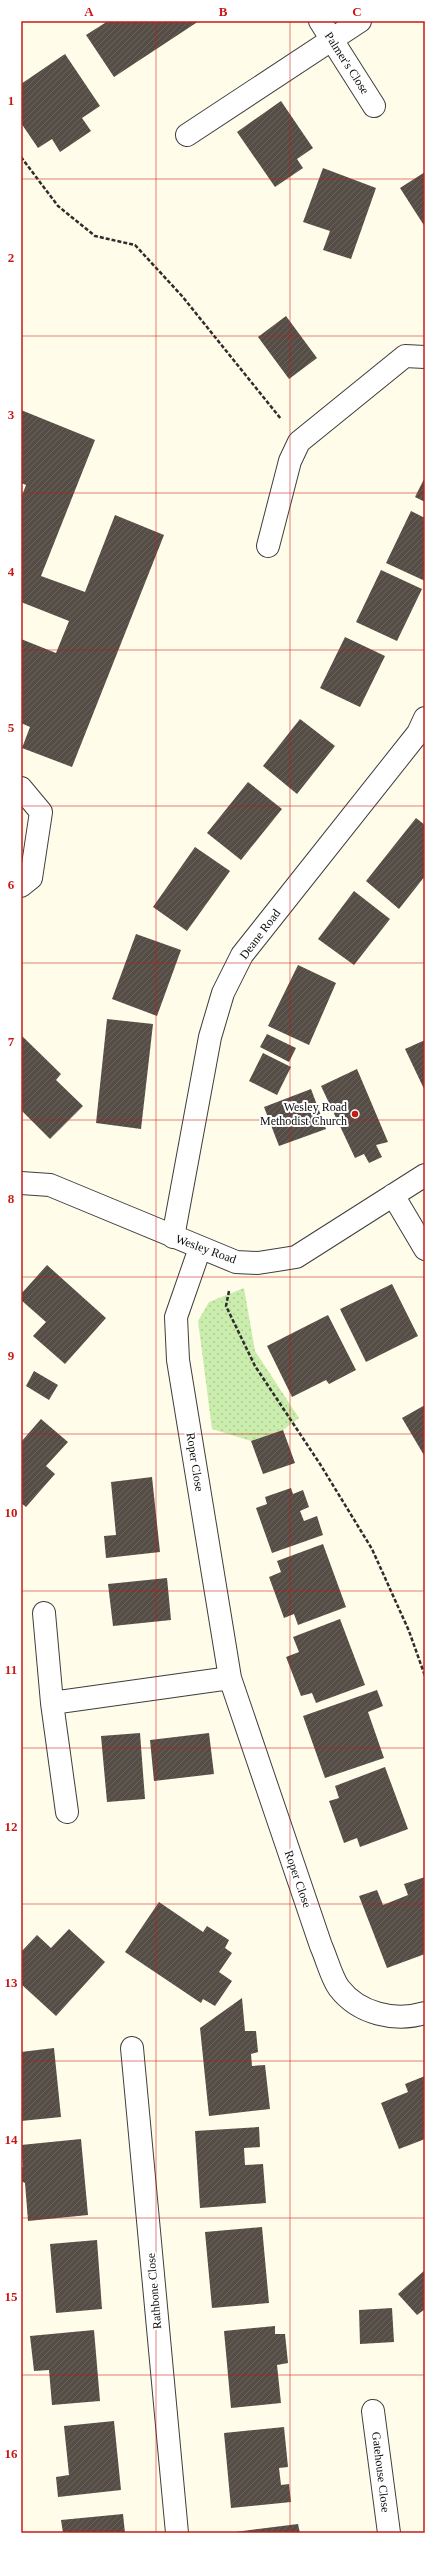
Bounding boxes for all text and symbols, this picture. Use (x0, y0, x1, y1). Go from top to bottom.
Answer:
text: A (84, 4, 94, 19)
text: B (219, 4, 228, 19)
text: C (352, 4, 362, 19)
street label: Palmer's Close (322, 29, 372, 97)
text: 1 (8, 93, 14, 108)
text: 2 (8, 250, 14, 265)
text: 3 (8, 407, 15, 422)
text: 4 (8, 564, 15, 579)
text: 5 (8, 720, 15, 735)
text: 6 (8, 877, 15, 892)
street label: Deane Road (237, 906, 283, 962)
text: 7 (8, 1034, 15, 1049)
place label: Wesley Road Methodist Church (260, 1100, 347, 1128)
marker: Wesley Road Methodist Church (350, 1109, 360, 1119)
text: 8 (8, 1191, 15, 1206)
street label: Wesley Road (174, 1232, 238, 1266)
text: 9 (8, 1348, 15, 1363)
street label: Roper Close (183, 1431, 207, 1493)
text: 10 (5, 1505, 18, 1520)
text: 11 (5, 1662, 17, 1677)
text: 12 (5, 1819, 18, 1834)
street label: Roper Close (282, 1849, 314, 1909)
text: 13 (5, 1975, 18, 1990)
text: 14 (5, 2132, 18, 2147)
street label: Rathbone Close (144, 2252, 164, 2330)
text: 15 (5, 2289, 18, 2304)
street label: Gatehouse Close (369, 2431, 393, 2513)
text: 16 (5, 2446, 18, 2461)

